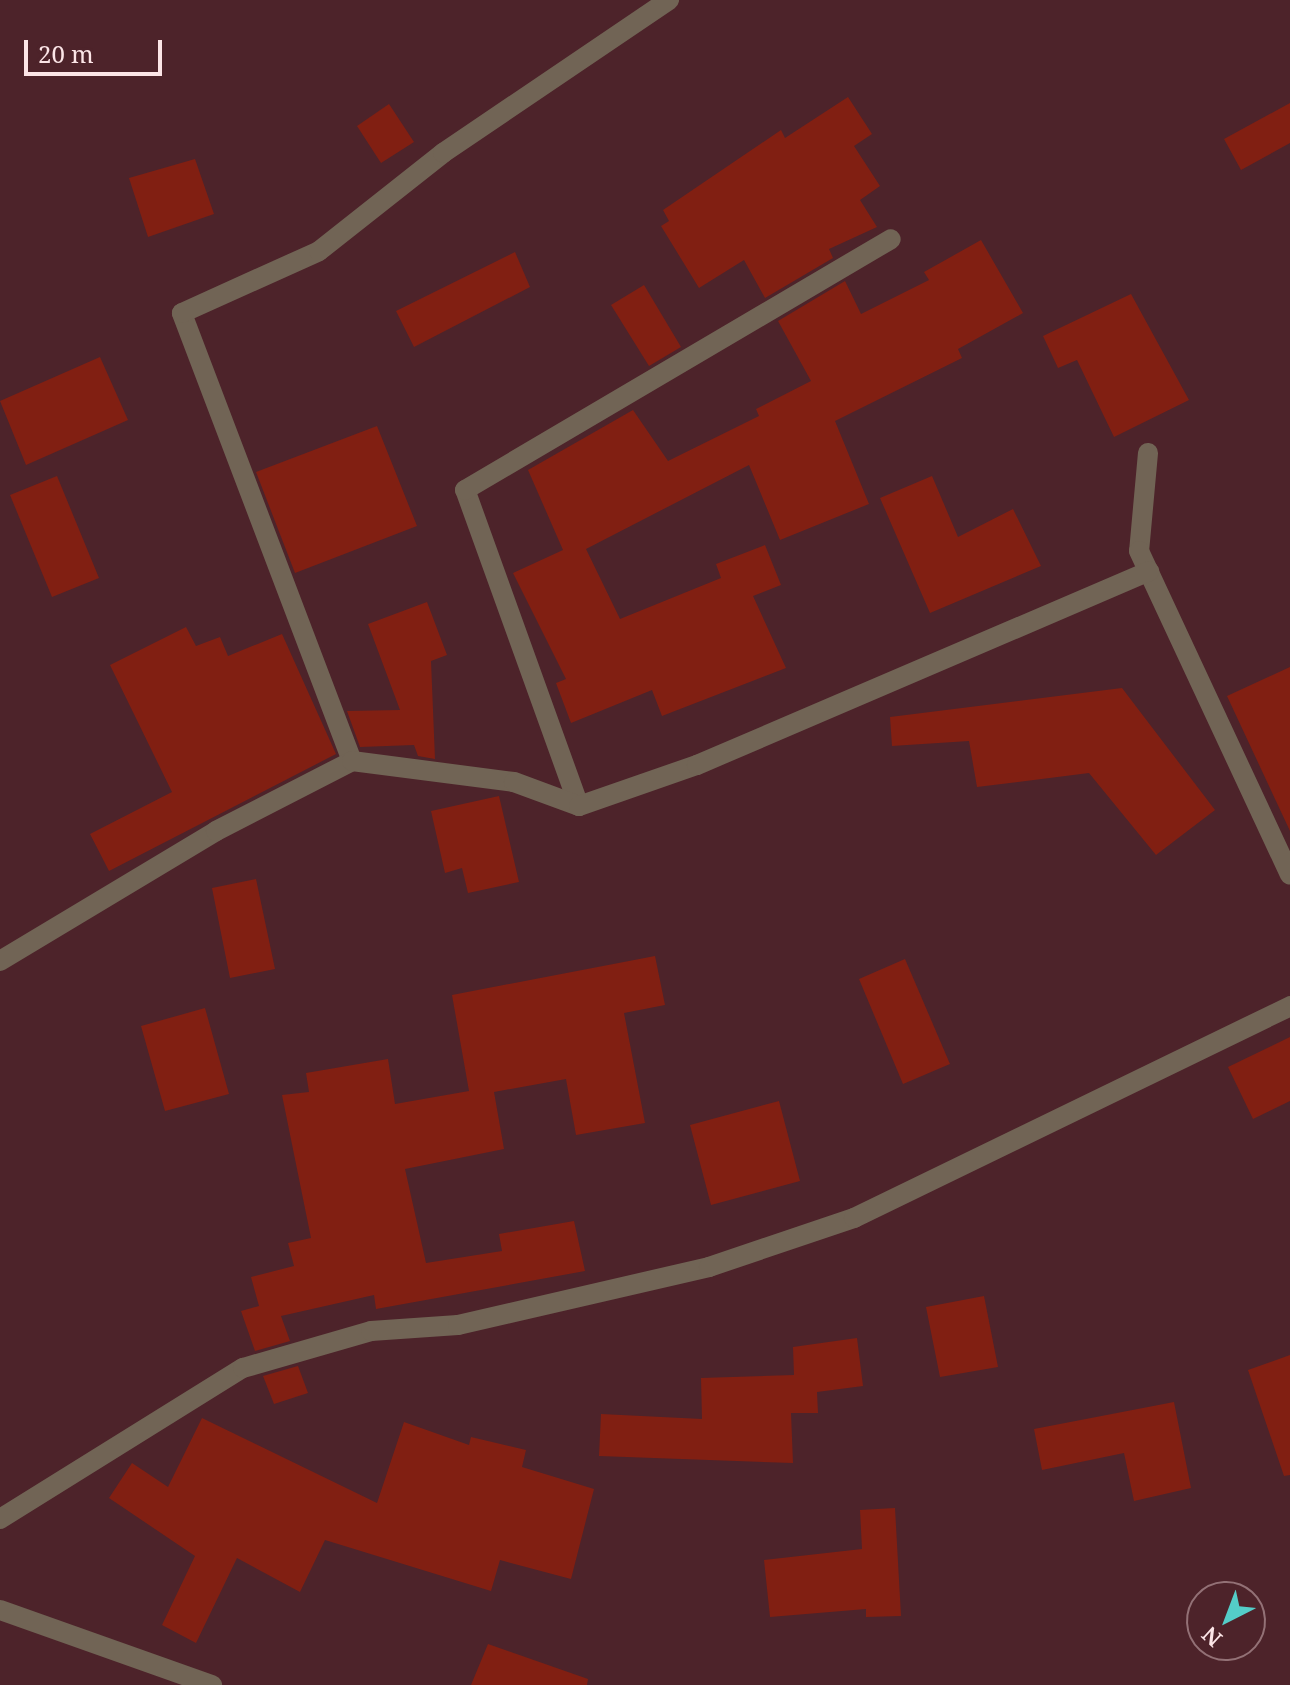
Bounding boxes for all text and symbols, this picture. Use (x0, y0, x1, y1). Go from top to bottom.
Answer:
scale bar (28, 24, 166, 74)
text: 20 m (38, 37, 94, 70)
north arrow (1186, 1581, 1266, 1661)
text: N (1195, 1620, 1228, 1654)

